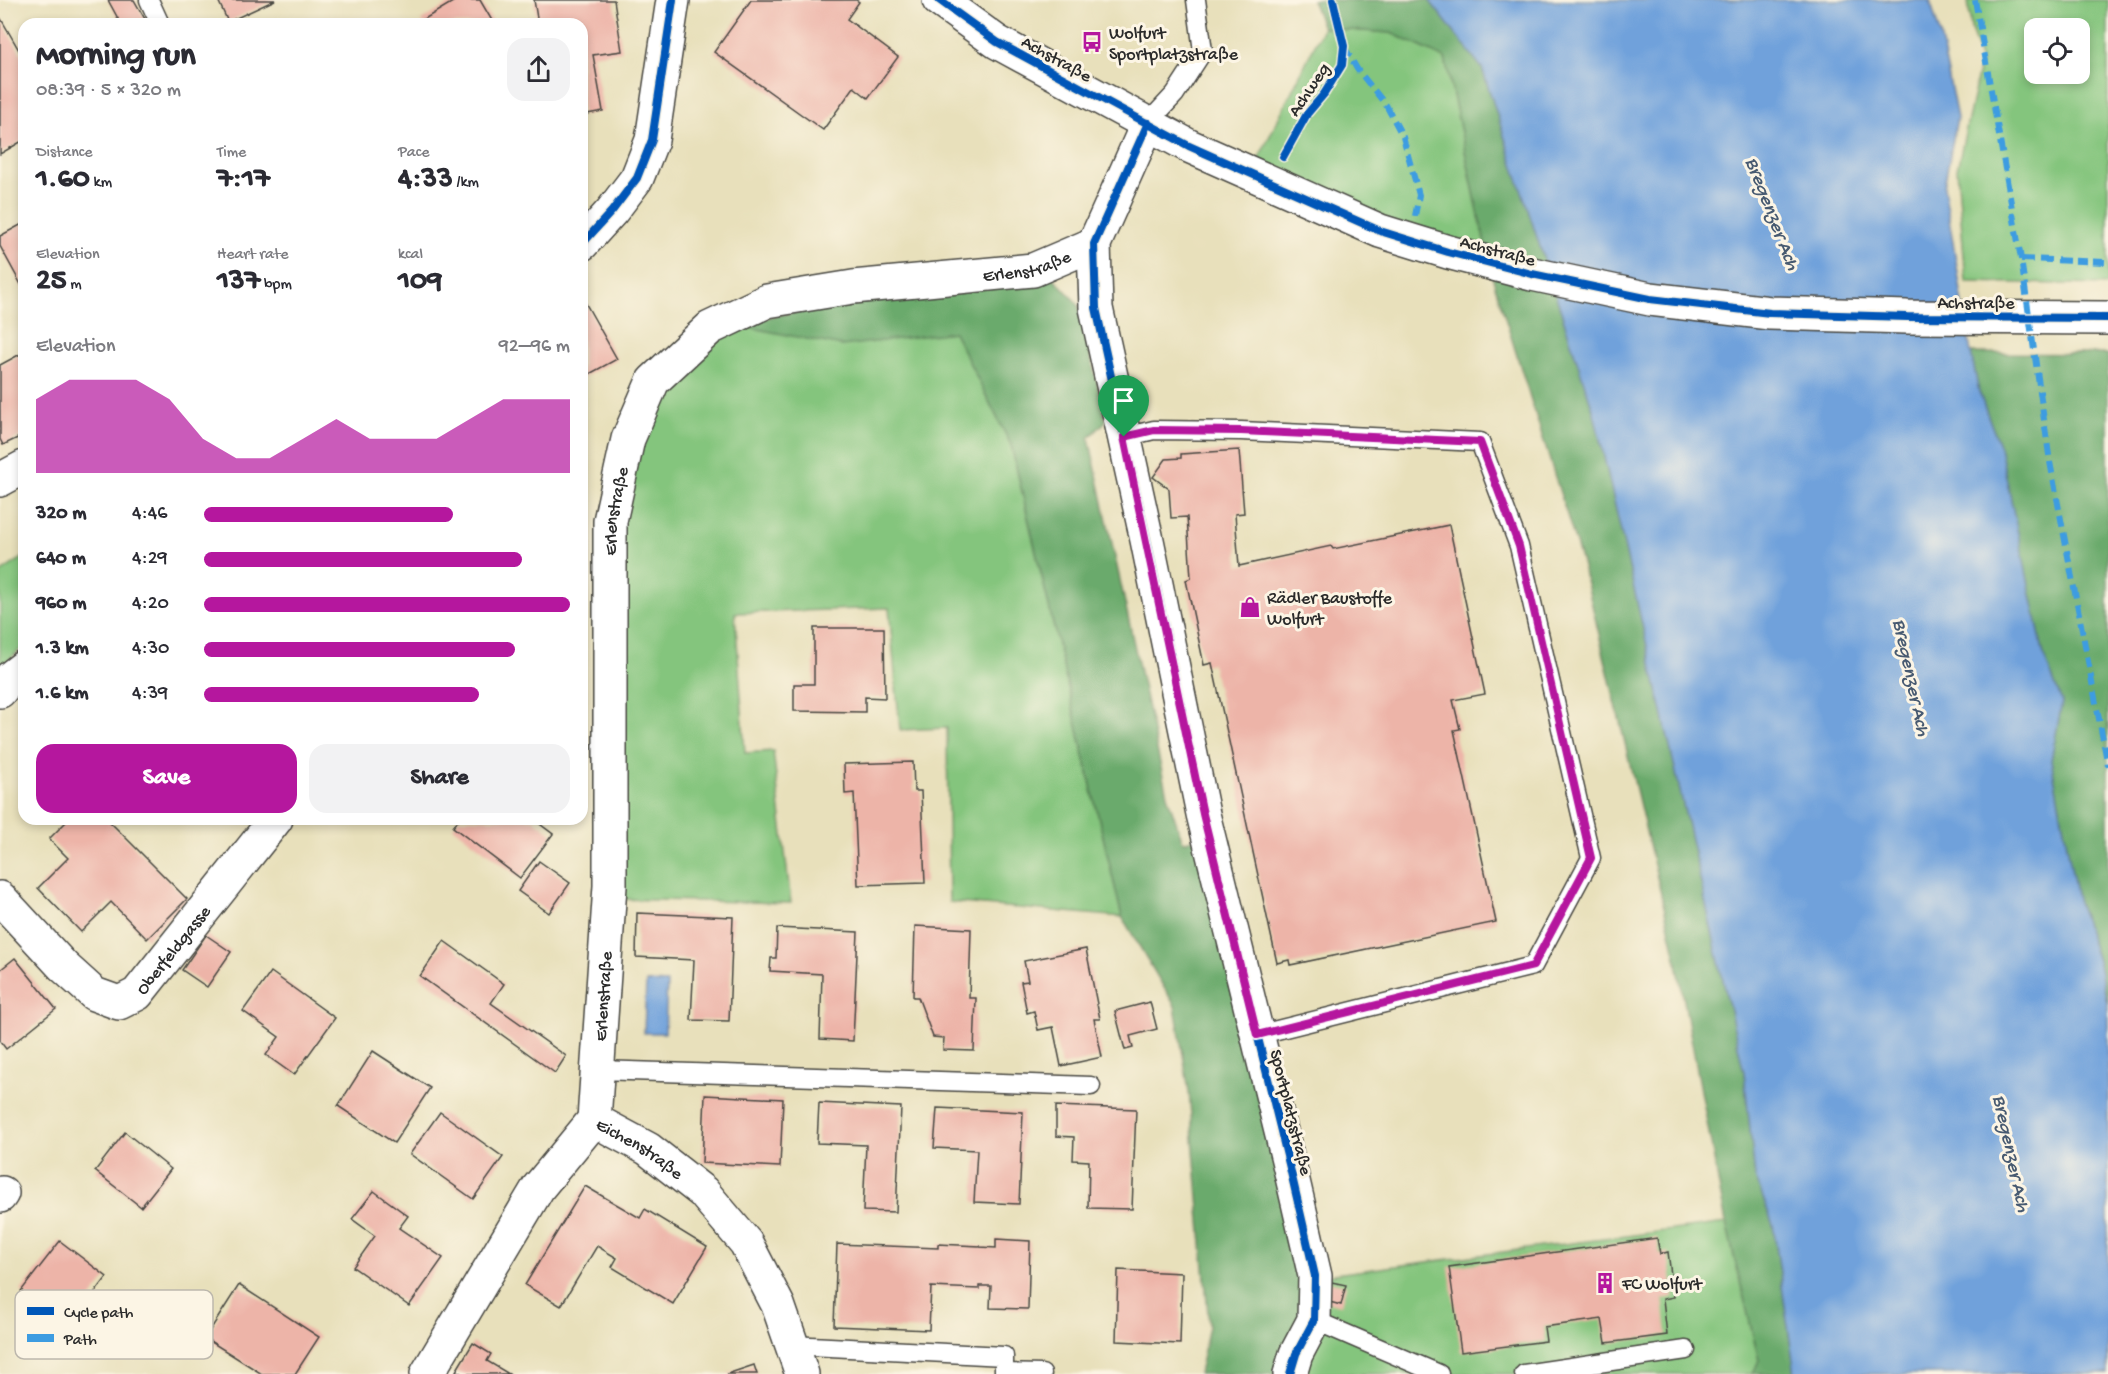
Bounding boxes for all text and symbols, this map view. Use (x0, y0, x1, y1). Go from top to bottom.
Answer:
map controls (2024, 18, 2090, 84)
button: locate (2024, 18, 2090, 84)
place label: Wolfurt Sportplatzstraße (1109, 24, 1239, 66)
bus stop icon: Wolfurt Sportplatzstraße (1080, 30, 1104, 54)
street label: Achstraße (1017, 32, 1095, 88)
text: Morning run (36, 38, 196, 76)
button: share (507, 38, 570, 101)
street label: Achweg (1285, 60, 1336, 121)
text: 08:39 · 5 × 320 m (36, 80, 181, 103)
text: Distance (36, 144, 93, 163)
text: Time (217, 144, 246, 163)
text: Pace (398, 144, 429, 163)
water label: Bregenzer Ach (1739, 155, 1803, 274)
text: 1.60 (36, 163, 90, 198)
text: 7:17 (217, 163, 270, 198)
text: 4:33 (398, 163, 453, 198)
text: km (90, 174, 112, 193)
text: /km (453, 174, 479, 193)
street label: Achstraße (1457, 232, 1538, 273)
text: Elevation (36, 246, 100, 265)
text: Heart rate (217, 246, 289, 265)
text: kcal (398, 246, 423, 265)
street label: Erlenstraße (982, 247, 1075, 288)
text: 25 (36, 265, 66, 300)
text: 137 (217, 265, 260, 300)
text: 109 (398, 265, 442, 300)
text: m (66, 276, 82, 295)
text: bpm (260, 276, 292, 295)
street label: Achstraße (1938, 294, 2015, 315)
text: Elevation (36, 336, 116, 359)
text: 92–96 m (499, 336, 570, 359)
pin (1098, 375, 1149, 437)
icon: arrive (1107, 384, 1140, 417)
street label: Erlenstraße (601, 464, 635, 556)
text: 320 m (36, 503, 86, 526)
text: 4:46 (132, 503, 167, 526)
text: 640 m (36, 548, 86, 571)
text: 4:29 (132, 548, 168, 571)
place label: Rädler Baustoffe Wolfurt (1267, 589, 1393, 631)
text: 960 m (36, 593, 86, 616)
text: 4:20 (132, 593, 169, 616)
shop icon: Rädler Baustoffe Wolfurt (1238, 595, 1262, 619)
water label: Bregenzer Ach (1886, 617, 1933, 739)
text: 1.3 km (36, 638, 89, 661)
text: 4:30 (132, 638, 169, 661)
text: 1.6 km (36, 683, 88, 706)
text: 4:39 (132, 683, 168, 706)
button: Save (36, 744, 297, 813)
button: Share (309, 744, 570, 813)
street label: Oberfeldgasse (132, 902, 217, 1000)
street label: Erlenstraße (591, 950, 619, 1042)
street label: Sportplatzstraße (1264, 1048, 1316, 1178)
water label: Bregenzer Ach (1986, 1093, 2033, 1215)
street label: Eichenstraße (592, 1115, 687, 1186)
building icon: FC Wolfurt (1593, 1271, 1617, 1295)
place label: FC Wolfurt (1621, 1275, 1703, 1296)
legend (15, 1290, 213, 1359)
text: Cycle path (64, 1305, 134, 1324)
text: Path (63, 1332, 97, 1351)

